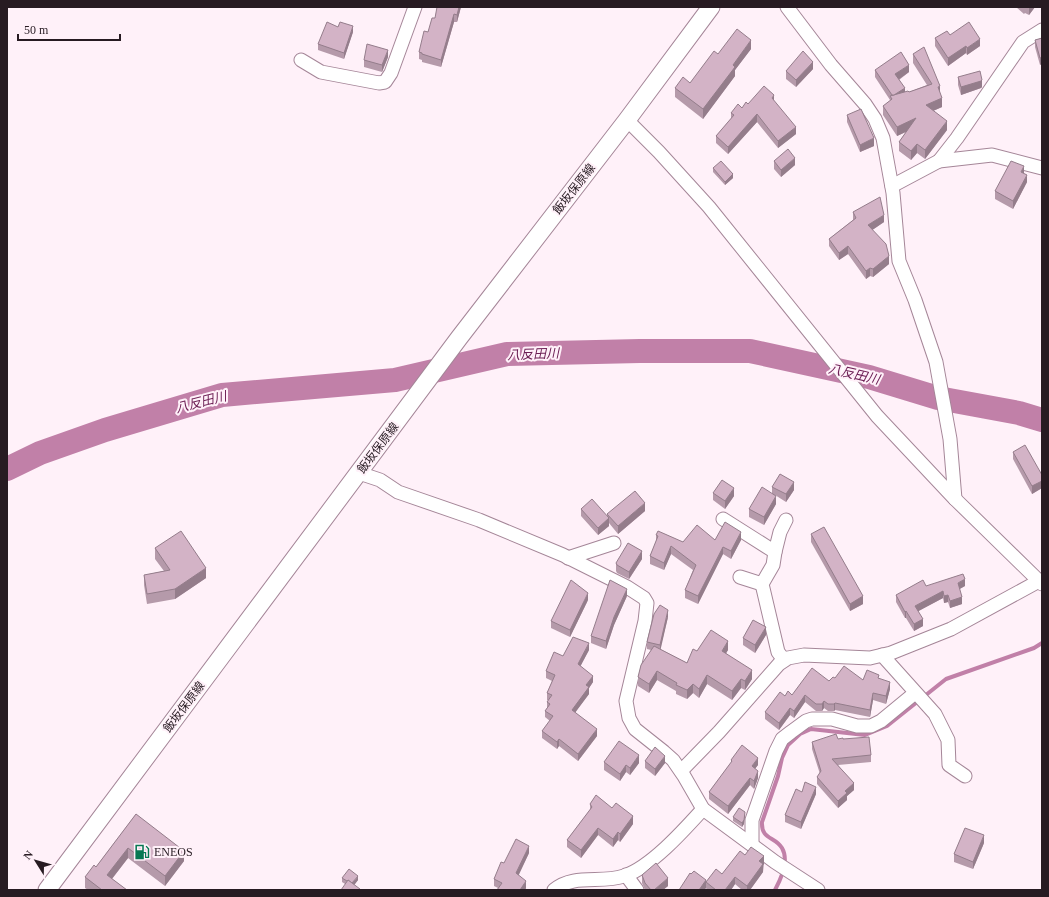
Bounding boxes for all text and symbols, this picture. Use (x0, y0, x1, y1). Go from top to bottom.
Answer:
scale bar (18, 16, 120, 42)
text: 50 m (24, 23, 49, 37)
street label: 飯坂保原線 (550, 161, 598, 217)
water label: 八反田川 (507, 346, 561, 362)
water label: 八反田川 (827, 361, 883, 388)
water label: 八反田川 (174, 388, 230, 416)
street label: 飯坂保原線 (354, 420, 402, 476)
street label: 飯坂保原線 (160, 679, 208, 735)
north arrow (16, 841, 56, 881)
fuel station icon: ENEOS (133, 843, 151, 861)
place label: ENEOS (154, 845, 193, 859)
text: N (21, 848, 35, 862)

